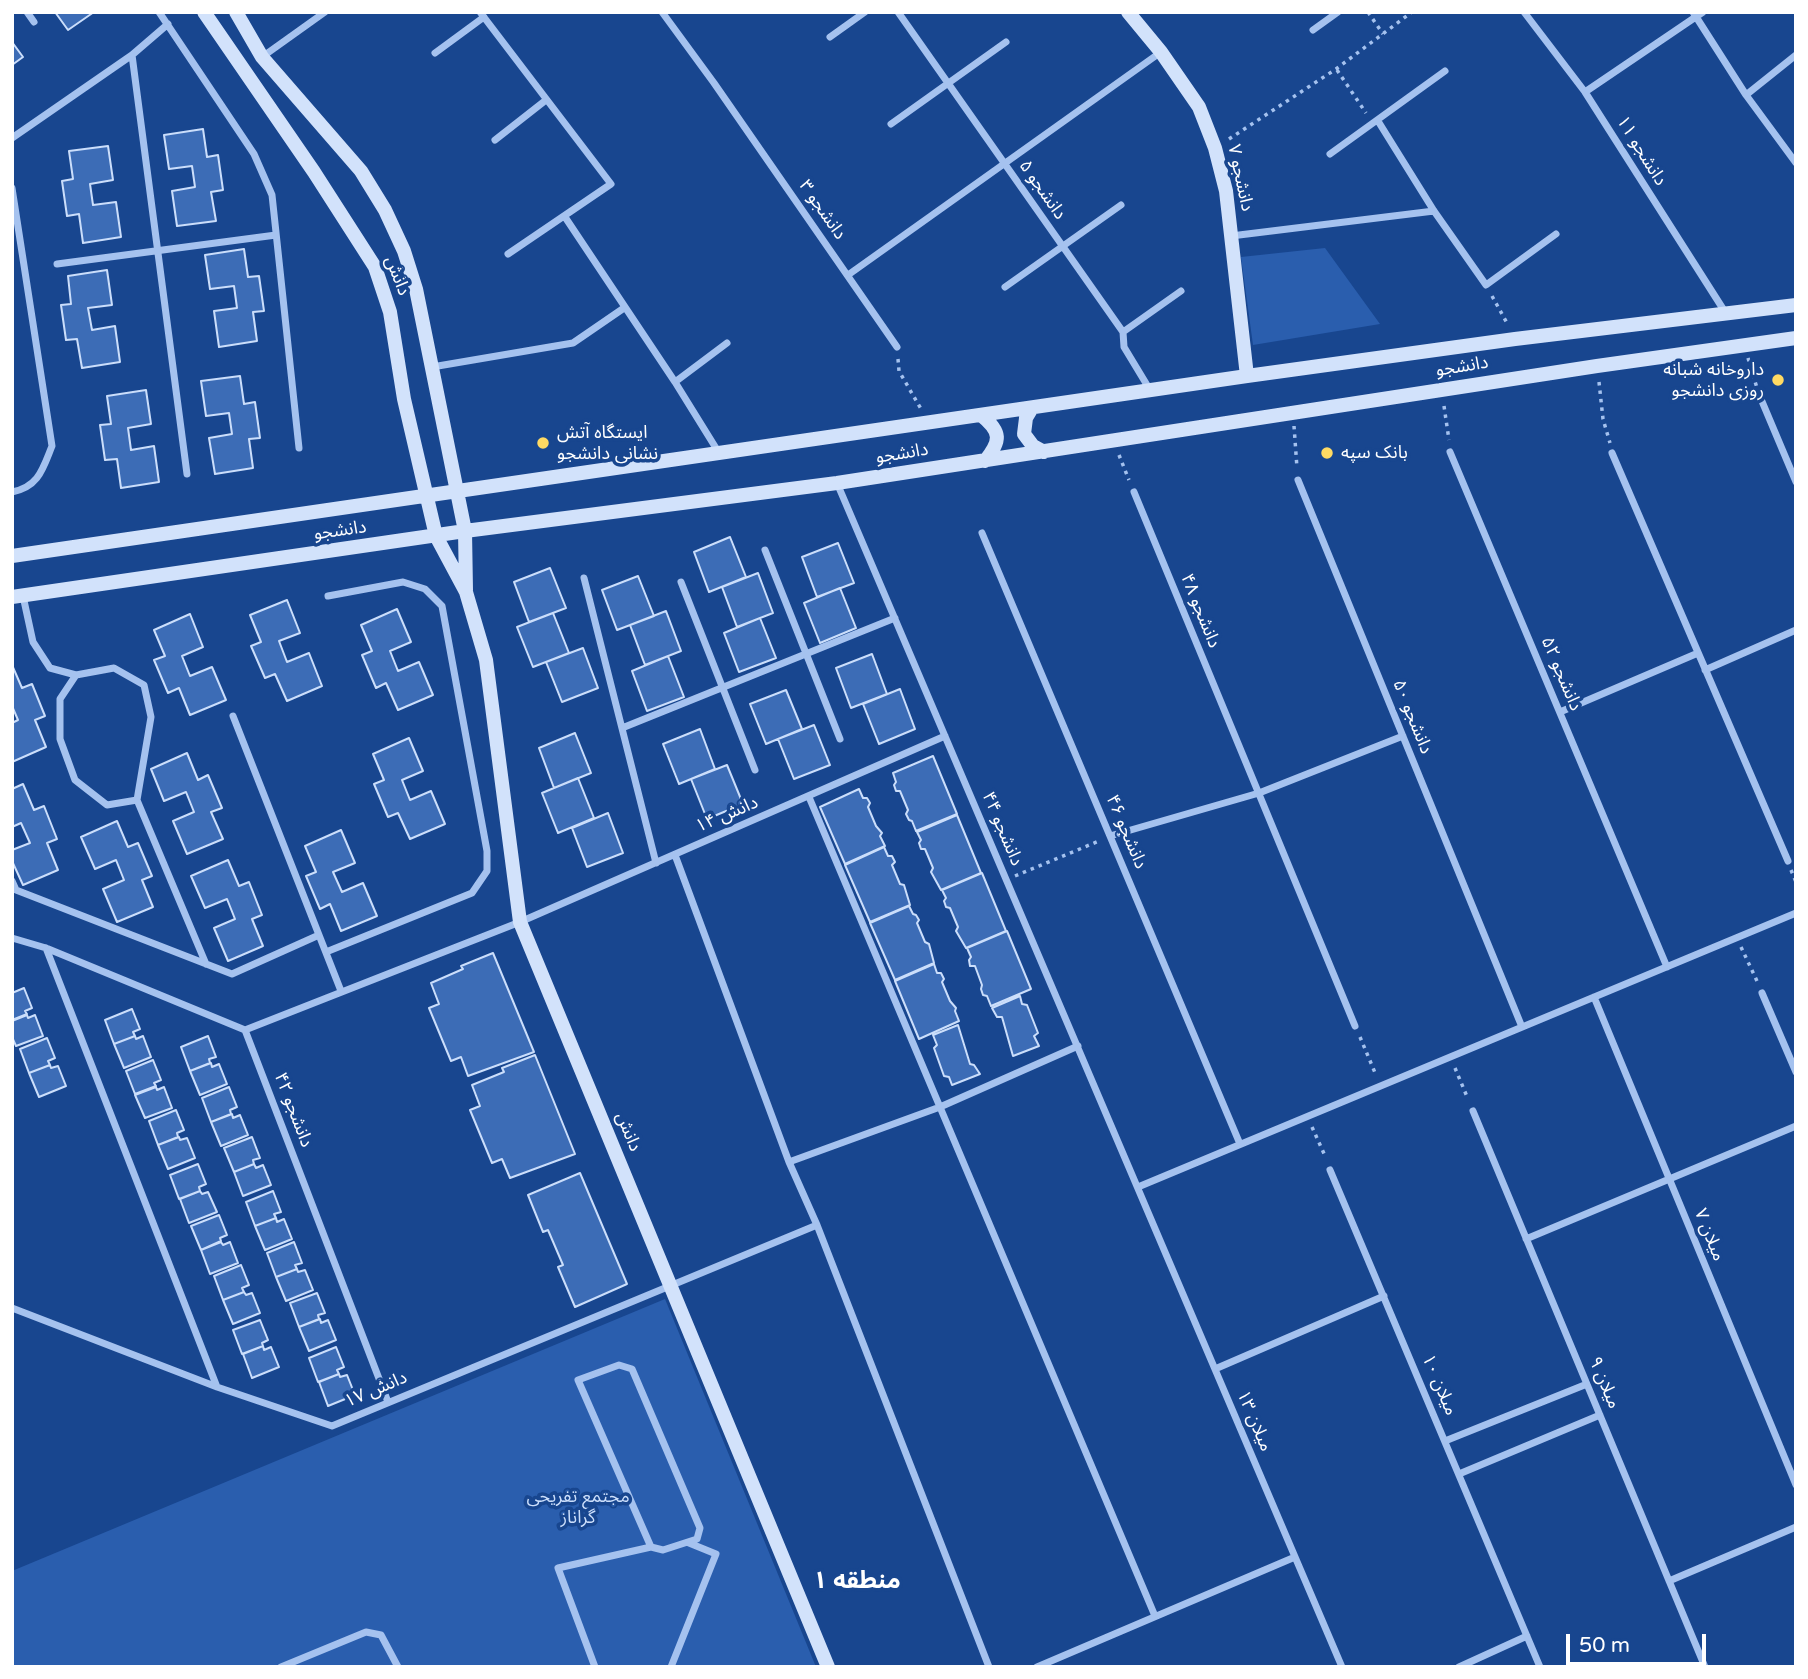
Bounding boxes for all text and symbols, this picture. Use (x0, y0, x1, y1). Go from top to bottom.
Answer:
street label: دانشجو ۱۱ (1611, 112, 1671, 190)
street label: دانشجو ۷ (1222, 143, 1258, 213)
street label: دانشجو ۵ (1014, 156, 1070, 224)
street label: دانشجو ۳ (794, 176, 850, 244)
street label: دانش (380, 253, 414, 299)
street label: دانشجو (1434, 352, 1490, 382)
place label: داروخانه شبانه روزی دانشجو (1663, 359, 1764, 402)
marker: داروخانه شبانه روزی دانشجو (1770, 372, 1786, 388)
place label: ایستگاه آتش نشانی دانشجو (557, 422, 658, 464)
marker: ایستگاه آتش نشانی دانشجو (535, 435, 551, 451)
street label: دانشجو (874, 439, 930, 469)
place label: بانک سپه (1341, 442, 1408, 464)
marker: بانک سپه (1319, 445, 1335, 461)
street label: دانشجو (312, 517, 368, 545)
street label: دانشجو ۴۸ (1175, 571, 1225, 651)
street label: دانشجو ۵۲ (1536, 634, 1586, 714)
street label: دانشجو ۵۰ (1387, 677, 1437, 757)
street label: دانشجو ۴۴ (977, 789, 1027, 869)
street label: دانش ۱۴ (692, 792, 762, 838)
street label: دانشجو ۴۶ (1101, 792, 1151, 872)
street label: دانشجو ۴۲ (269, 1070, 317, 1150)
street label: دانش (610, 1109, 646, 1155)
street label: میلان ۷ (1689, 1206, 1729, 1264)
street label: میلان ۱۰ (1416, 1351, 1462, 1419)
street label: میلان ۹ (1583, 1354, 1625, 1412)
street label: دانش ۱۷ (341, 1367, 411, 1413)
street label: میلان ۱۳ (1231, 1387, 1277, 1455)
park label: مجتمع تفریحی گراناز (526, 1486, 630, 1528)
district label: منطقه ۱ (813, 1568, 901, 1596)
scale bar (1570, 1620, 1710, 1664)
text: 50 m (1579, 1633, 1630, 1658)

